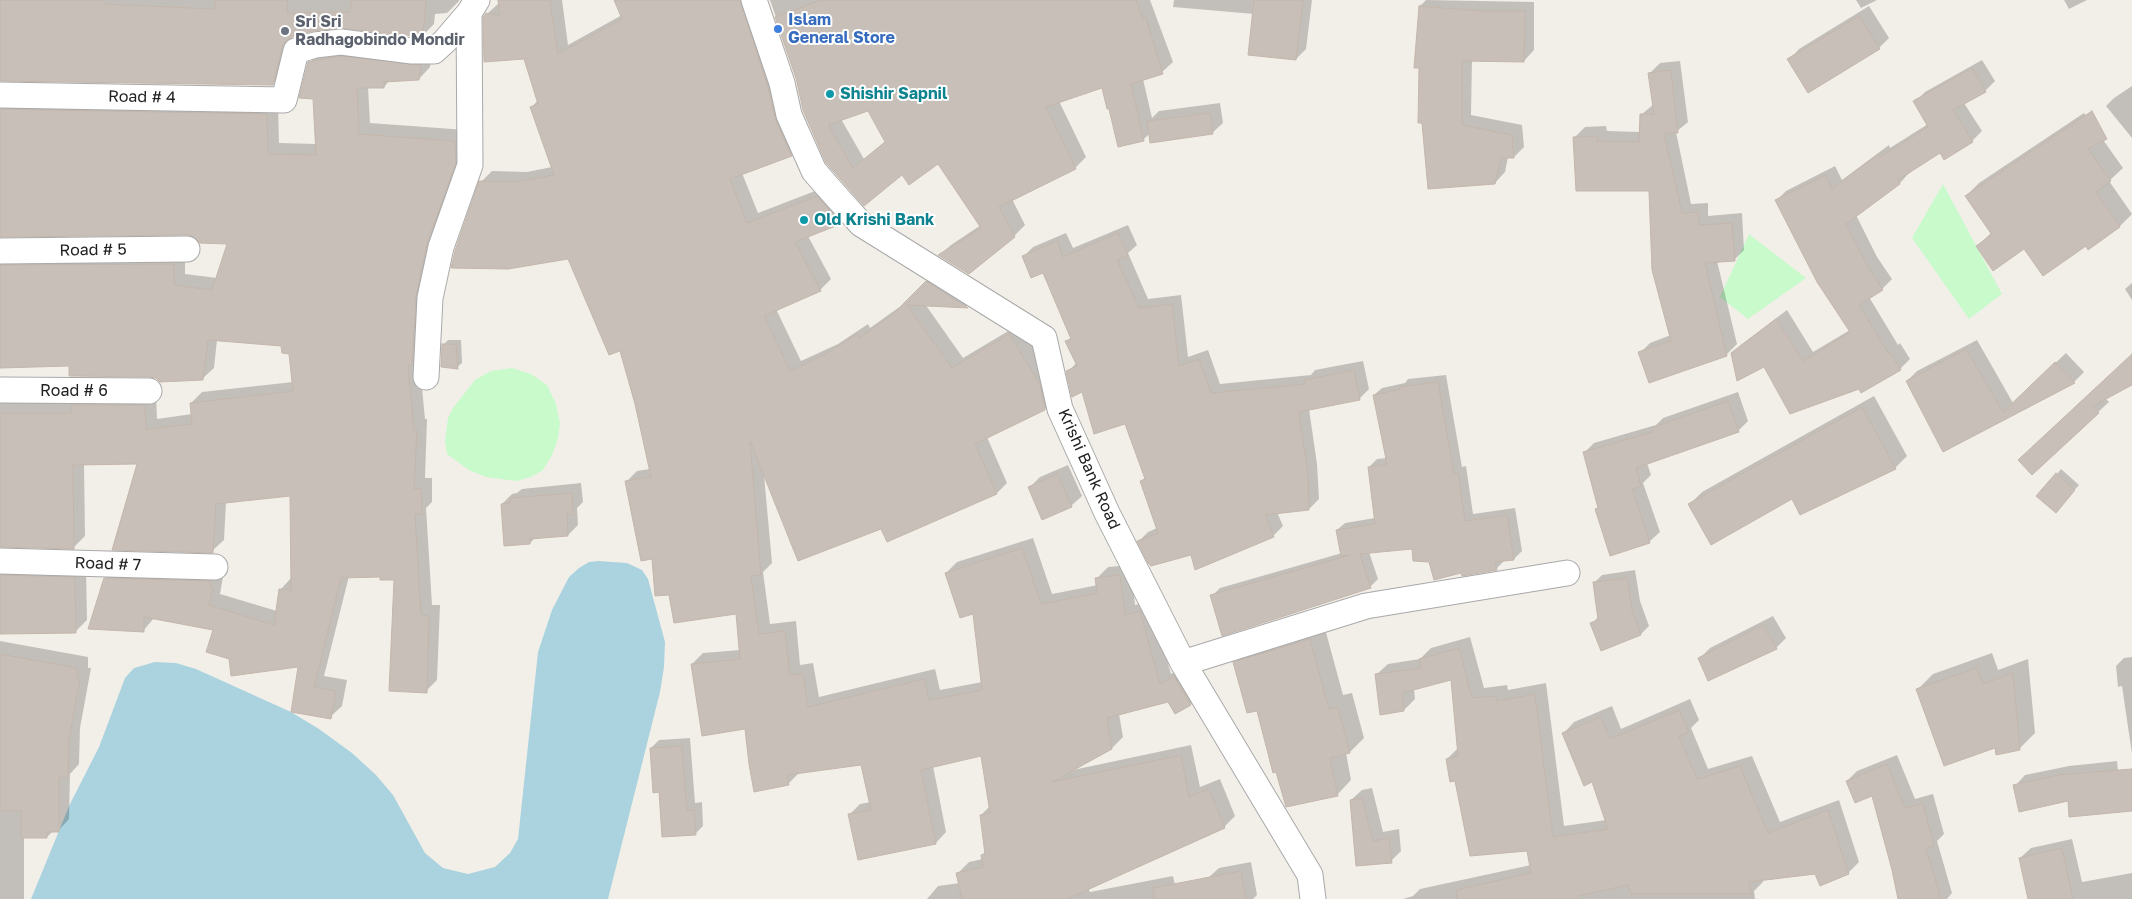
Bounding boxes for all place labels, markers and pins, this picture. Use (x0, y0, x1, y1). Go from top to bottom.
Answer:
place label: Islam General Store (788, 10, 895, 48)
place label: Sri Sri Radhagobindo Mondir (295, 12, 465, 50)
marker: Islam General Store (772, 23, 784, 35)
marker: Sri Sri Radhagobindo Mondir (279, 25, 291, 37)
place label: Shishir Sapnil (840, 84, 947, 104)
marker: Shishir Sapnil (824, 88, 836, 100)
place label: Old Krishi Bank (814, 210, 934, 230)
marker: Old Krishi Bank (798, 214, 810, 226)

